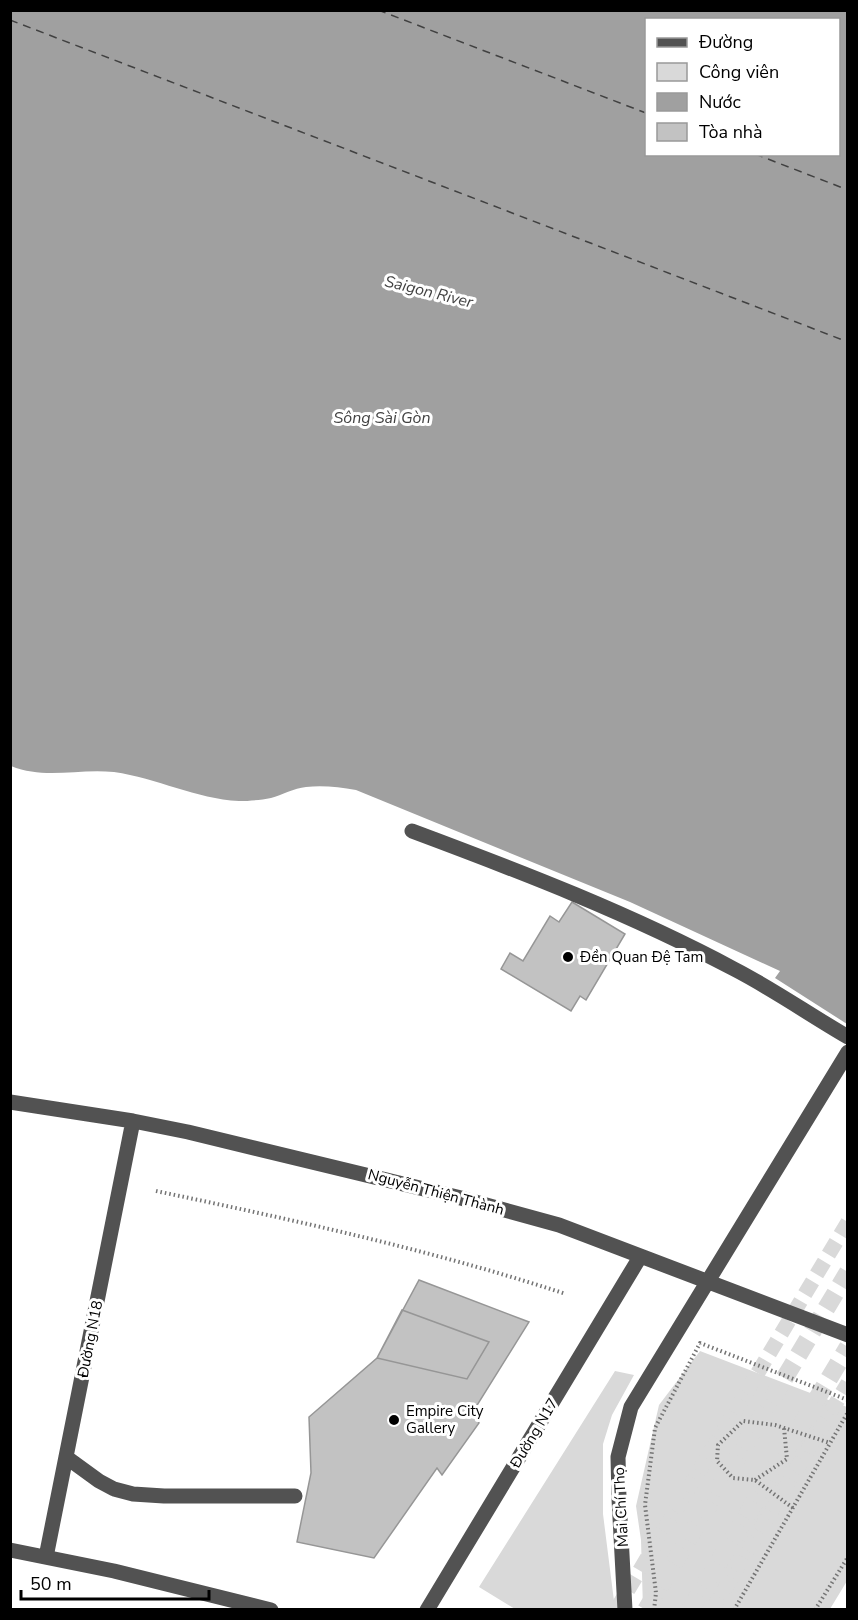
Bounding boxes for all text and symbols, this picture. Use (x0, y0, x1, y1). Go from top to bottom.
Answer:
legend (645, 18, 840, 156)
text: Đường (698, 30, 753, 54)
text: Công viên (699, 60, 779, 84)
text: Nước (699, 90, 741, 114)
text: Tòa nhà (699, 120, 763, 144)
water label: Saigon River (382, 270, 476, 314)
water label: Sông Sài Gòn (333, 407, 431, 429)
place label: Đền Quan Đệ Tam (579, 947, 703, 967)
marker: Đền Quan Đệ Tam (561, 950, 575, 964)
street label: Nguyễn Thiện Thành (366, 1164, 506, 1220)
street label: Đường N18 (73, 1299, 107, 1380)
street label: Đường N17 (505, 1394, 563, 1473)
place label: Empire City Gallery (406, 1401, 484, 1438)
marker: Empire City Gallery (387, 1413, 401, 1427)
street label: Mai Chí Thọ (609, 1467, 633, 1547)
scale bar (21, 1563, 208, 1601)
text: 50 m (30, 1572, 72, 1596)

